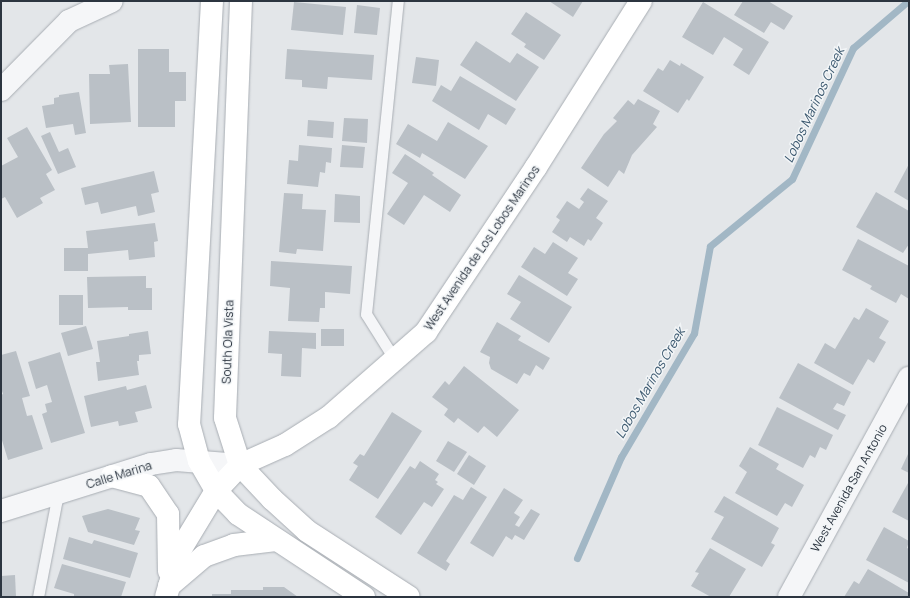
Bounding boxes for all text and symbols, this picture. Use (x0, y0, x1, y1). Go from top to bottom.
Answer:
water label: Lobos Marinos Creek (780, 45, 848, 165)
street label: West Avenida de Los Lobos Marinos (421, 163, 543, 333)
street label: South Ola Vista (219, 300, 237, 384)
water label: Lobos Marinos Creek (612, 325, 688, 441)
street label: West Avenida San Antonio (808, 422, 890, 554)
street label: Calle Marina (84, 458, 154, 492)

